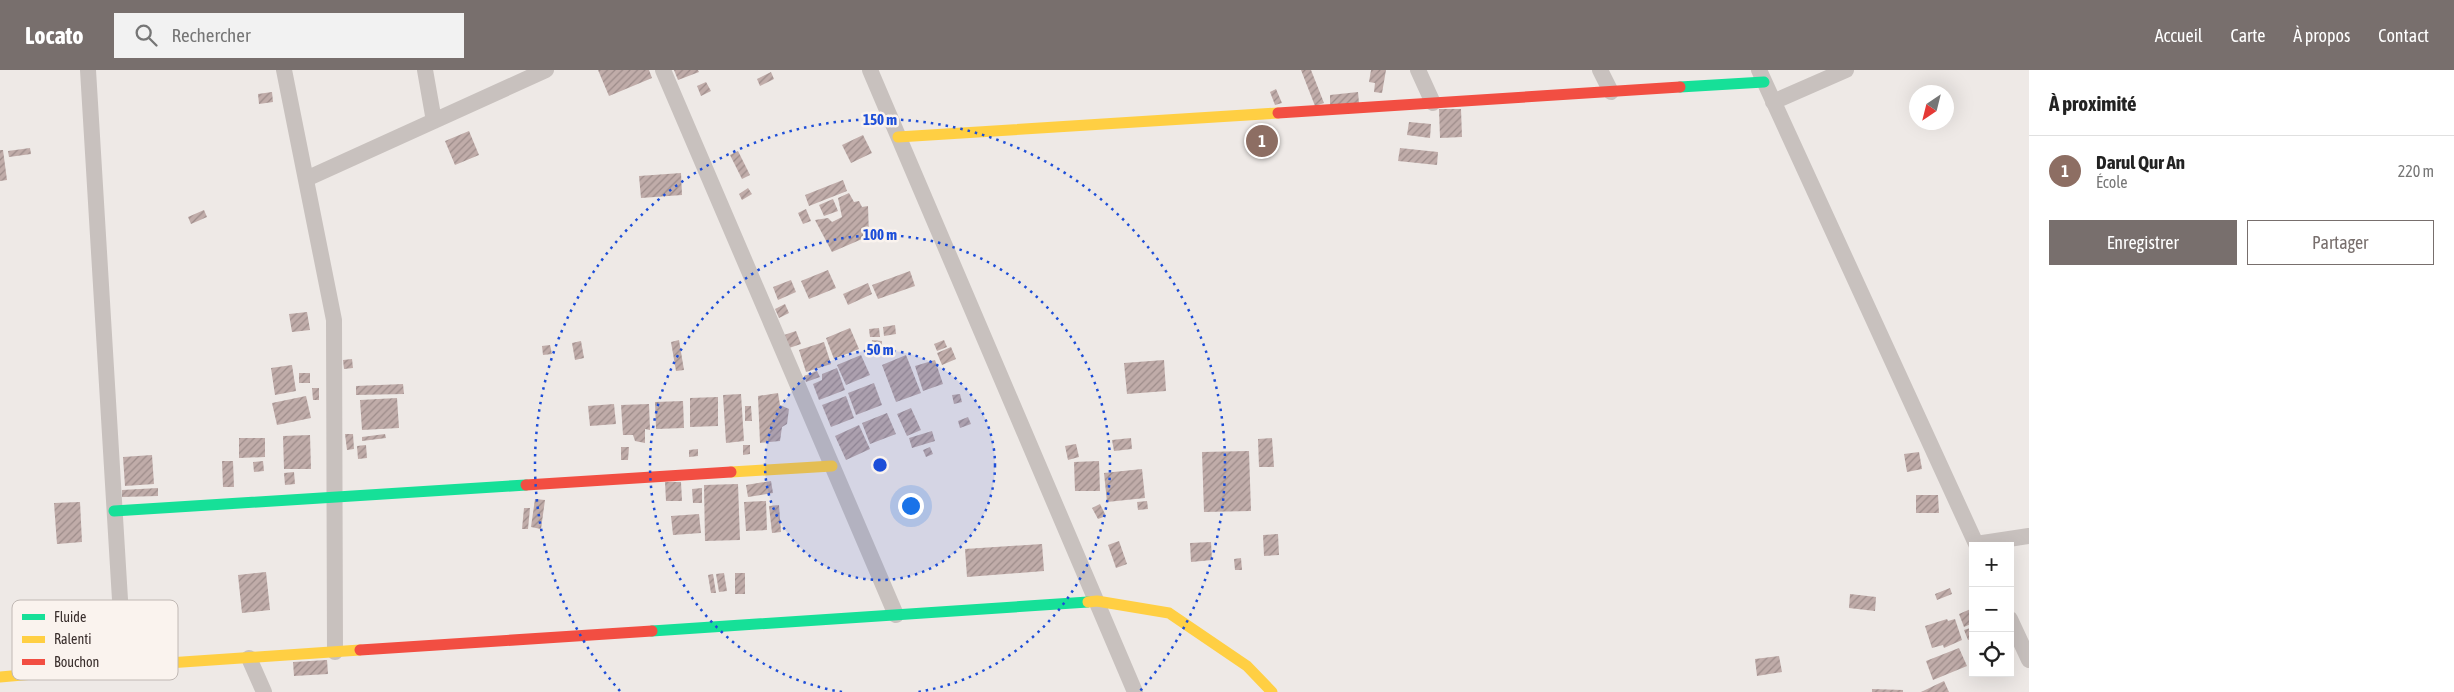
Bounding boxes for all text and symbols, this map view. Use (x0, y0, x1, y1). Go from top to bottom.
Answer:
search box (114, 13, 464, 58)
icon: search (132, 21, 160, 49)
text: Locato (25, 22, 84, 49)
text: Rechercher (172, 24, 251, 46)
text: Accueil (2155, 25, 2203, 46)
text: Carte (2231, 25, 2265, 46)
text: À propos (2293, 25, 2350, 46)
text: Contact (2378, 25, 2429, 46)
north arrow (1909, 85, 1954, 130)
text: À proximité (2049, 91, 2137, 115)
text: 150 m (863, 111, 897, 128)
pin: 1 (1246, 122, 1278, 160)
text: Darul Qur An (2096, 151, 2185, 173)
text: 1 (2061, 162, 2069, 180)
text: 220 m (2398, 162, 2434, 180)
text: École (2096, 173, 2128, 191)
button: Enregistrer (2049, 220, 2237, 265)
button: Partager (2247, 220, 2434, 265)
text: 100 m (863, 226, 897, 243)
text: 50 m (867, 341, 894, 358)
centre of rings (871, 456, 889, 474)
your location (898, 493, 924, 519)
map controls (1969, 542, 2014, 677)
button: + (1969, 542, 2014, 587)
button: − (1969, 587, 2014, 632)
legend (12, 600, 178, 680)
text: Fluide (54, 609, 86, 625)
text: Ralenti (54, 631, 91, 647)
button: locate (1969, 632, 2014, 677)
text: Bouchon (54, 654, 99, 670)

